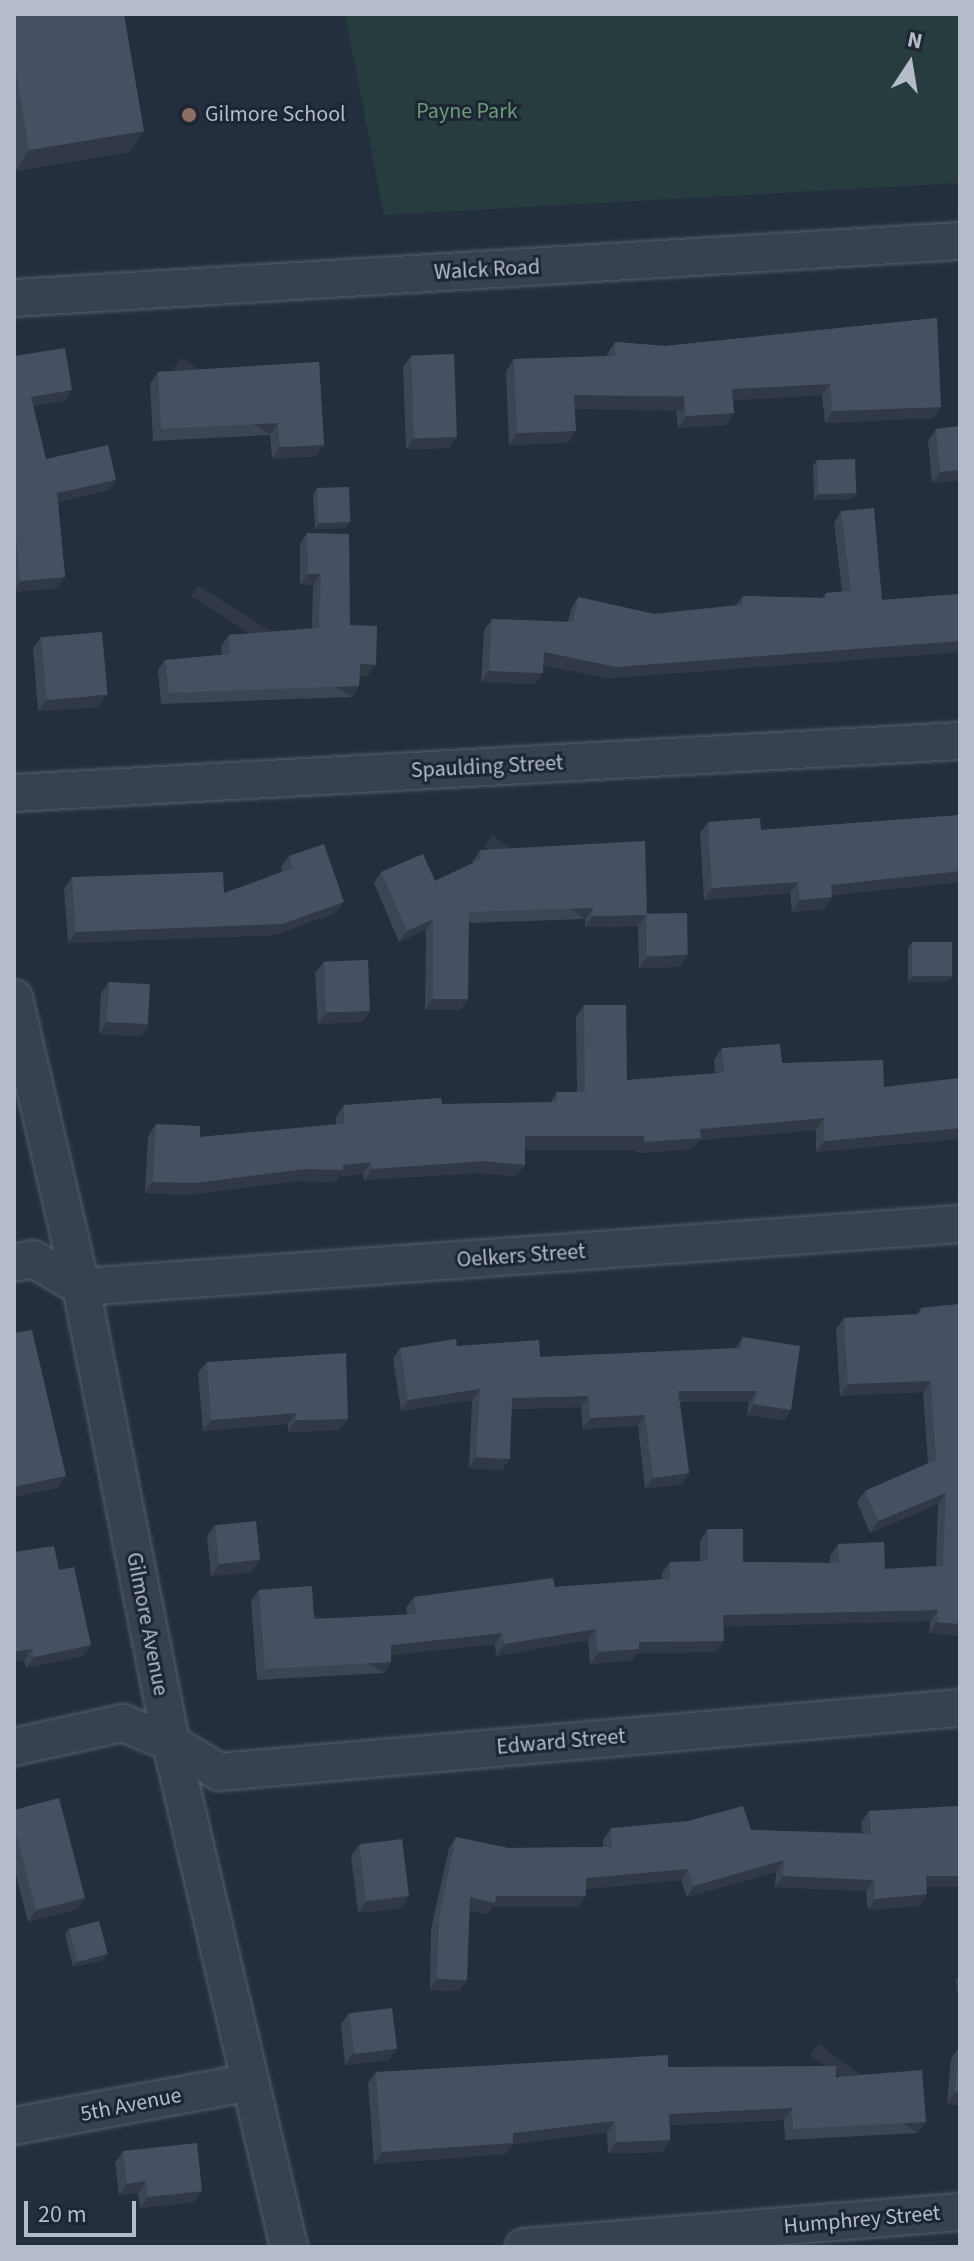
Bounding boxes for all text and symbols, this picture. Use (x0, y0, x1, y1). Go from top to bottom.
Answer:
text: N (904, 23, 925, 58)
north arrow (870, 24, 950, 104)
park label: Payne Park (416, 99, 518, 125)
place label: Gilmore School (205, 102, 346, 128)
marker: Gilmore School (180, 106, 198, 124)
street label: Walck Road (433, 254, 541, 286)
street label: Spaulding Street (410, 750, 564, 784)
street label: Oelkers Street (456, 1238, 586, 1274)
street label: Gilmore Avenue (120, 1550, 174, 1698)
street label: Edward Street (495, 1723, 627, 1761)
street label: 5th Avenue (78, 2082, 184, 2128)
scale bar (28, 2185, 140, 2235)
text: 20 m (38, 2197, 87, 2232)
street label: Humphrey Street (783, 2200, 941, 2240)

